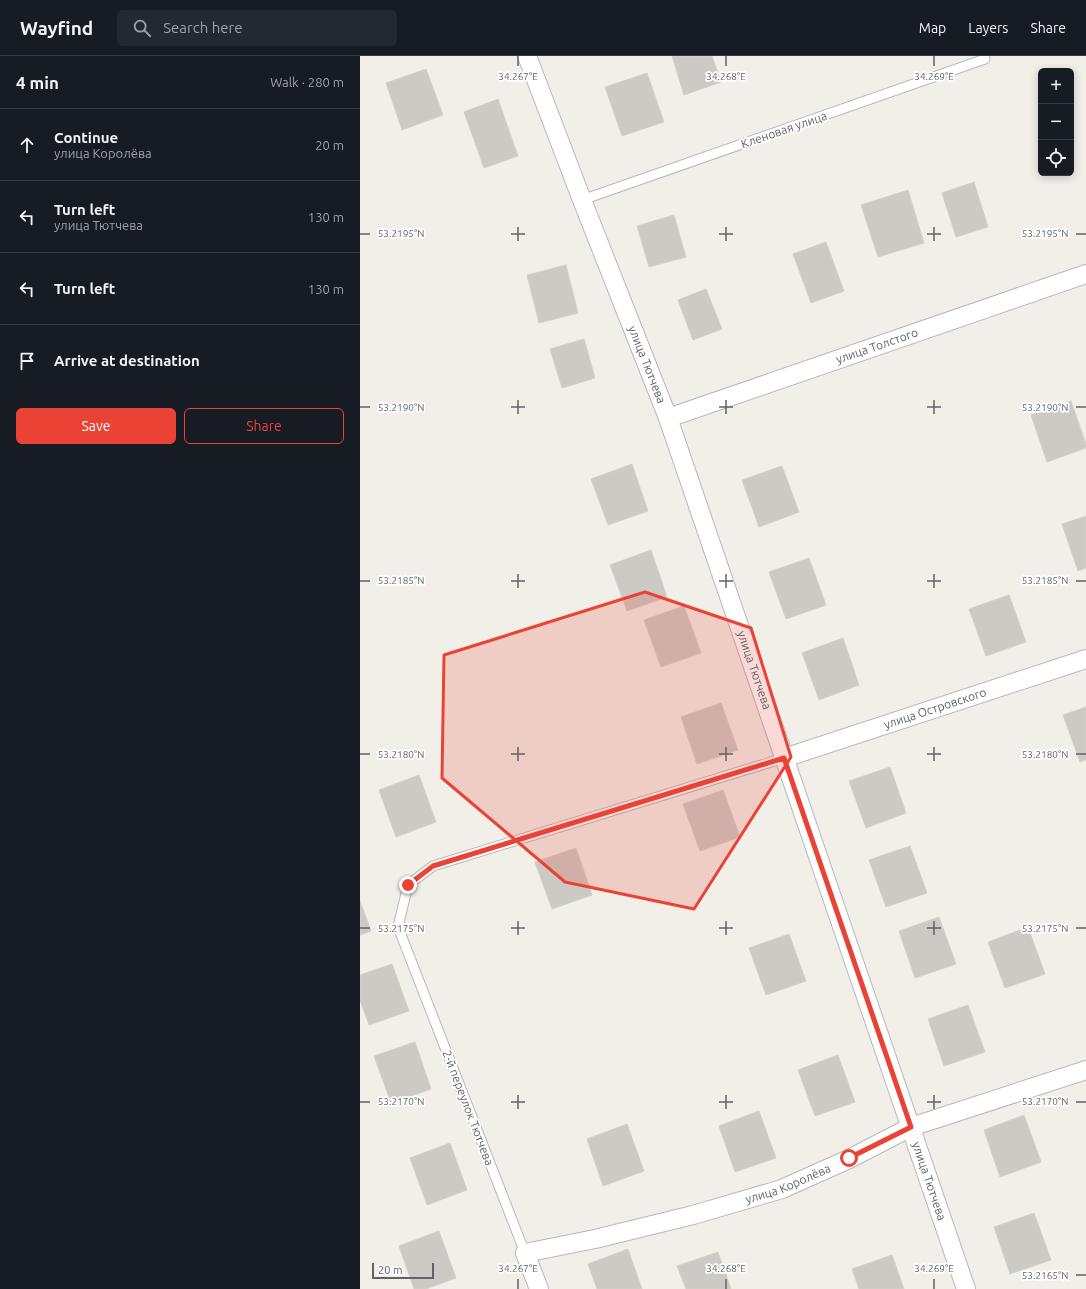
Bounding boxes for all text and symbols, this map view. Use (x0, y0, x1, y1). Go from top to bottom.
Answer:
search box (117, 10, 397, 46)
text: Wayfind (20, 17, 93, 39)
icon: search (131, 17, 153, 39)
text: Search here (163, 19, 242, 36)
text: Map (919, 20, 946, 36)
text: Layers (968, 20, 1008, 36)
text: Share (1030, 20, 1066, 36)
map controls (1038, 68, 1074, 176)
button: + (1038, 68, 1074, 104)
text: 34.267°E (498, 71, 538, 82)
text: 34.268°E (706, 71, 746, 82)
text: 34.269°E (914, 71, 954, 82)
text: 4 min (16, 73, 59, 92)
text: Walk · 280 m (270, 75, 344, 89)
button: − (1038, 104, 1074, 140)
street label: Кленовая улица (739, 109, 829, 150)
text: Continue (54, 129, 118, 146)
icon: ahead (16, 134, 38, 156)
text: 20 m (315, 138, 344, 152)
button: locate (1038, 140, 1074, 176)
text: улица Королёва (54, 146, 152, 160)
text: Turn left (54, 201, 115, 218)
icon: left (16, 206, 38, 228)
text: 130 m (308, 210, 344, 224)
text: улица Тютчева (54, 218, 143, 232)
text: 53.2195°N (378, 228, 424, 239)
text: 53.2195°N (1022, 228, 1068, 239)
icon: left (16, 278, 38, 300)
text: Turn left (54, 280, 115, 297)
text: 130 m (308, 282, 344, 296)
street label: улица Тютчева (626, 324, 668, 405)
street label: улица Толстого (834, 325, 919, 366)
icon: arrive (16, 350, 38, 372)
text: Arrive at destination (54, 352, 200, 369)
text: 53.2190°N (378, 402, 424, 413)
text: 53.2190°N (1022, 402, 1068, 413)
button: Save (16, 408, 176, 444)
button: Share (184, 408, 344, 444)
text: 53.2185°N (378, 575, 424, 586)
text: 53.2185°N (1022, 575, 1068, 586)
street label: улица Тютчева (735, 629, 774, 711)
street label: улица Островского (882, 685, 988, 731)
text: 53.2180°N (378, 749, 424, 760)
text: 53.2180°N (1022, 749, 1068, 760)
route end (399, 876, 417, 894)
text: 53.2175°N (378, 923, 424, 934)
text: 53.2175°N (1022, 923, 1068, 934)
street label: 2-й переулок Тютчева (440, 1048, 496, 1167)
text: 53.2170°N (378, 1096, 424, 1107)
text: 53.2170°N (1022, 1096, 1068, 1107)
street label: улица Тютчева (910, 1140, 949, 1222)
route start (840, 1149, 858, 1167)
street label: улица Королёва (744, 1161, 832, 1205)
scale bar (372, 1261, 434, 1280)
text: 34.267°E (498, 1263, 538, 1274)
text: 34.268°E (706, 1263, 746, 1274)
text: 34.269°E (914, 1263, 954, 1274)
text: 20 m (378, 1264, 402, 1276)
text: 53.2165°N (1022, 1270, 1068, 1281)

